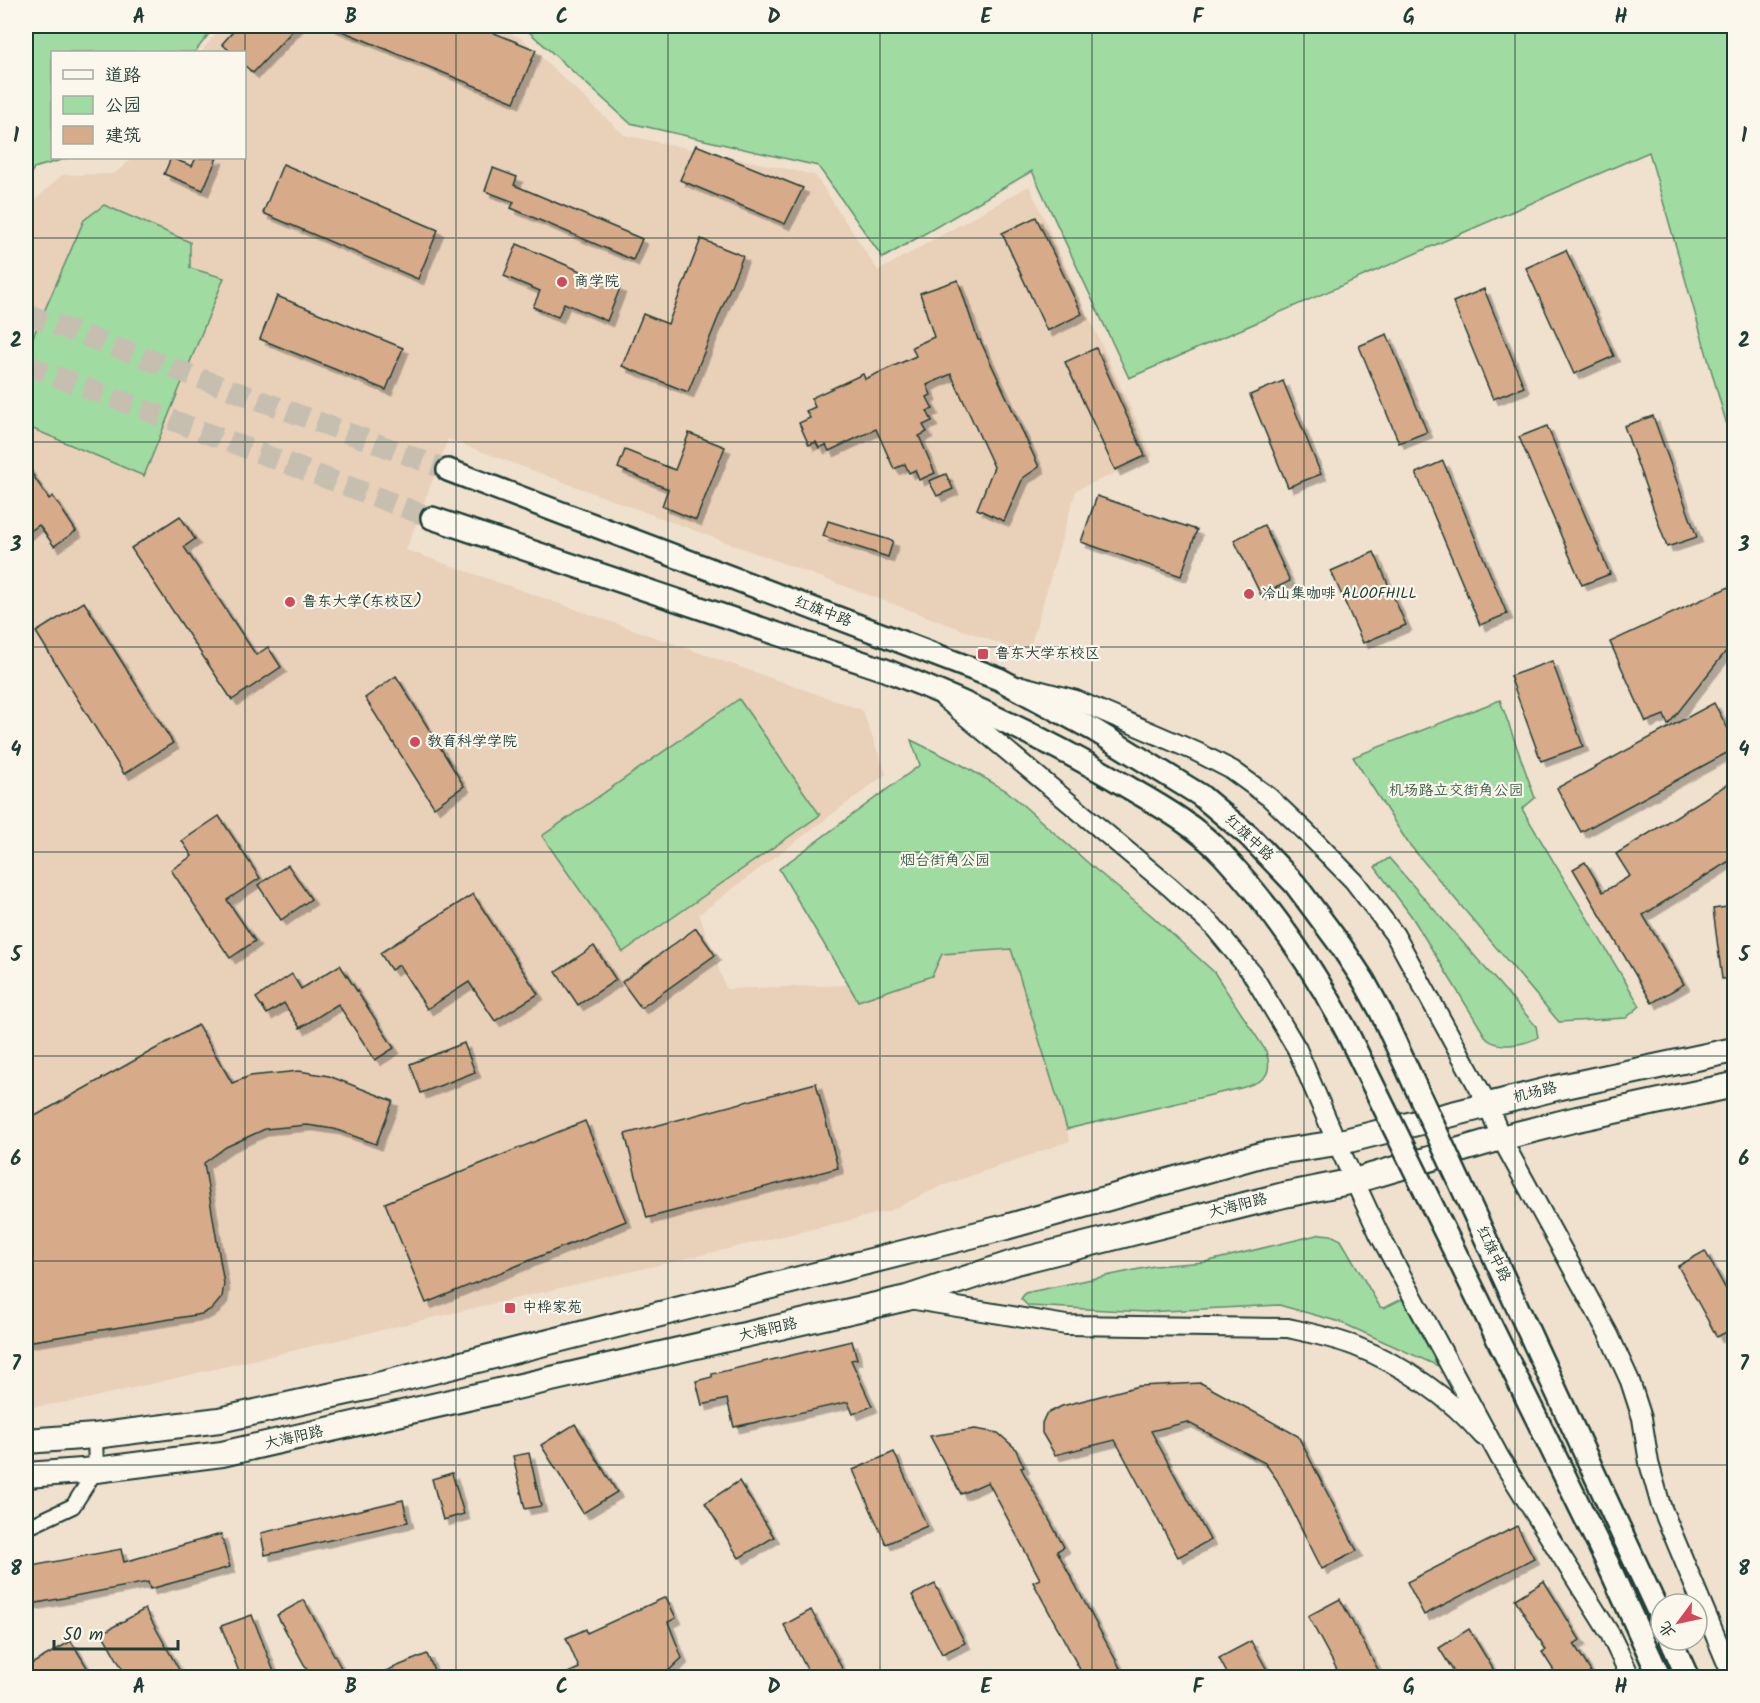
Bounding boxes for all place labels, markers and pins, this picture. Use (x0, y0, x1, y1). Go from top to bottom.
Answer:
place label: 商学院 (574, 270, 619, 294)
marker: 商学院 (555, 275, 569, 289)
place label: 冷山集咖啡 ALOOFHILL (1261, 582, 1417, 606)
marker: 冷山集咖啡 ALOOFHILL (1242, 587, 1256, 601)
place label: 鲁东大学(东校区) (302, 590, 422, 614)
marker: 鲁东大学(东校区) (283, 595, 297, 609)
place label: 鲁东大学东校区 (995, 642, 1100, 666)
marker: 鲁东大学东校区 (976, 647, 990, 661)
place label: 教育科学学院 (427, 730, 517, 754)
marker: 教育科学学院 (408, 735, 422, 749)
place label: 中桦家苑 (522, 1296, 582, 1320)
marker: 中桦家苑 (503, 1301, 517, 1315)

